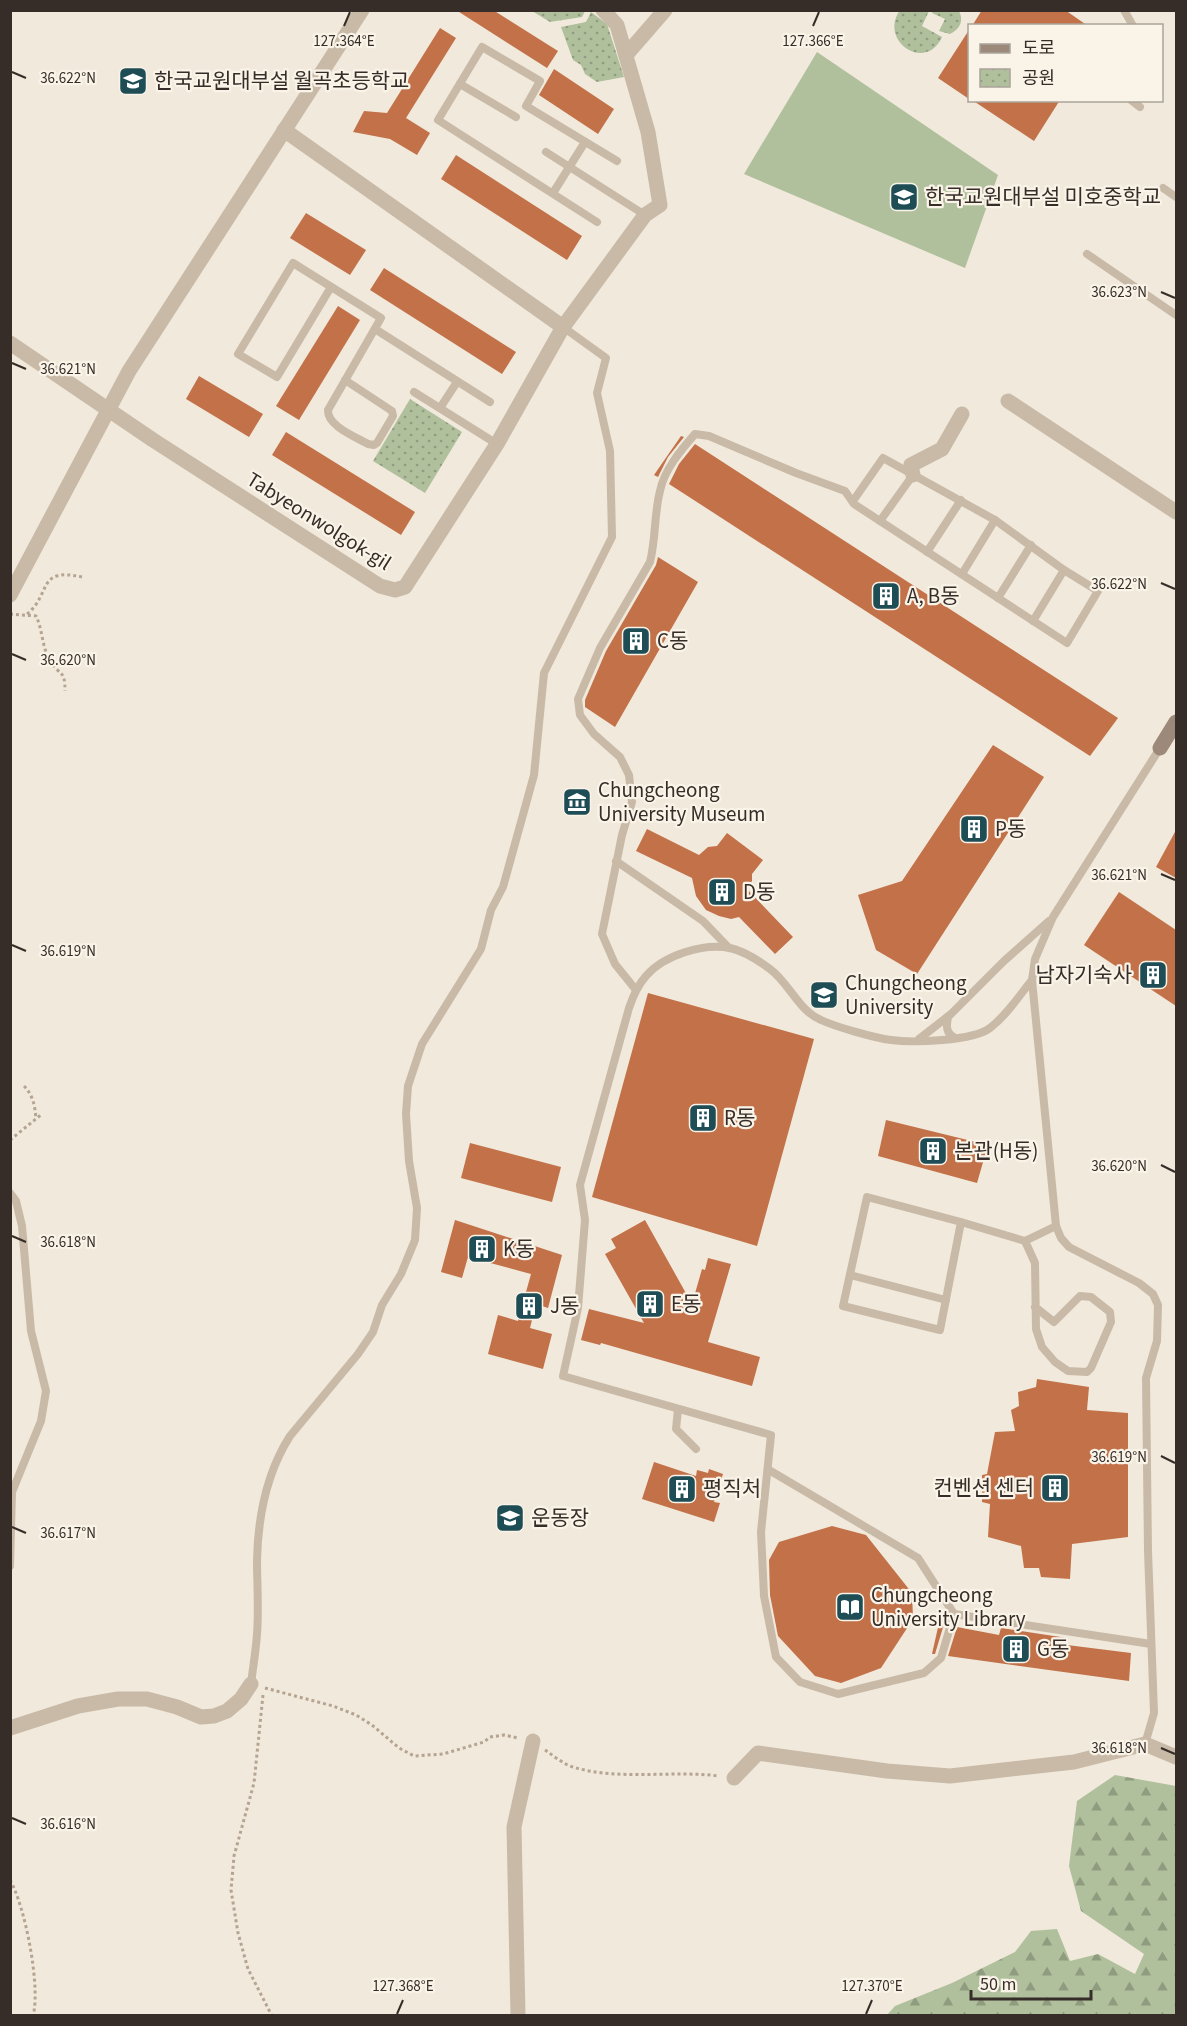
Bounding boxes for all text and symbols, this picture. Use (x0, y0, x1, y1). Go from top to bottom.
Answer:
legend (968, 24, 1163, 102)
text: 127.364°E (313, 31, 375, 52)
text: 127.366°E (782, 31, 844, 52)
text: 도로 (1022, 36, 1055, 61)
school or university icon: 한국교원대부설 월곡초등학교 (117, 65, 149, 97)
place label: 한국교원대부설 월곡초등학교 (154, 66, 409, 96)
text: 공원 (1022, 66, 1055, 91)
text: 36.622°N (40, 68, 96, 89)
school or university icon: 한국교원대부설 미호중학교 (888, 181, 920, 213)
place label: 한국교원대부설 미호중학교 (925, 182, 1161, 212)
text: 36.623°N (1091, 282, 1147, 303)
text: 36.621°N (40, 359, 96, 380)
street label: Tabyeonwolgok-gil (241, 464, 397, 578)
text: 36.622°N (1091, 574, 1147, 595)
building icon: A, B동 (870, 580, 902, 612)
place label: A, B동 (907, 581, 960, 611)
building icon: C동 (620, 625, 652, 657)
place label: C동 (657, 626, 688, 656)
text: 36.620°N (40, 650, 96, 671)
place label: Chungcheong University Museum (598, 775, 765, 829)
museum icon: Chungcheong University Museum (561, 786, 593, 818)
building icon: P동 (958, 813, 990, 845)
place label: P동 (995, 814, 1026, 844)
text: 36.621°N (1091, 865, 1147, 886)
building icon: D동 (706, 876, 738, 908)
place label: D동 (743, 877, 775, 907)
text: 36.619°N (40, 941, 96, 962)
building icon: 남자기숙사 (1137, 959, 1169, 991)
place label: 남자기숙사 (1035, 960, 1132, 990)
place label: Chungcheong University (845, 968, 967, 1022)
school or university icon: Chungcheong University (808, 979, 840, 1011)
building icon: R동 (687, 1102, 719, 1134)
place label: R동 (724, 1103, 755, 1133)
building icon: 본관(H동) (917, 1135, 949, 1167)
place label: 본관(H동) (954, 1136, 1038, 1166)
text: 36.620°N (1091, 1156, 1147, 1177)
text: 36.618°N (40, 1232, 96, 1253)
building icon: K동 (466, 1233, 498, 1265)
place label: K동 (503, 1234, 534, 1264)
building icon: E동 (634, 1288, 666, 1320)
place label: E동 (671, 1289, 701, 1319)
building icon: J동 (513, 1290, 545, 1322)
place label: J동 (550, 1291, 579, 1321)
text: 36.619°N (1091, 1447, 1147, 1468)
building icon: 컨벤션 센터 (1039, 1472, 1071, 1504)
building icon: 평직처 (666, 1473, 698, 1505)
place label: 컨벤션 센터 (933, 1473, 1034, 1503)
place label: 평직처 (703, 1474, 761, 1504)
school or university icon: 운동장 (494, 1502, 526, 1534)
place label: 운동장 (531, 1503, 589, 1533)
text: 36.617°N (40, 1523, 96, 1544)
place label: Chungcheong University Library (871, 1580, 1026, 1634)
library icon: Chungcheong University Library (834, 1591, 866, 1623)
building icon: G동 (1000, 1633, 1032, 1665)
place label: G동 (1037, 1634, 1069, 1664)
text: 36.618°N (1091, 1738, 1147, 1759)
text: 36.616°N (40, 1814, 96, 1835)
scale bar (971, 1963, 1091, 2001)
text: 50 m (980, 1972, 1016, 1997)
text: 127.368°E (372, 1976, 434, 1997)
text: 127.370°E (841, 1976, 903, 1997)

